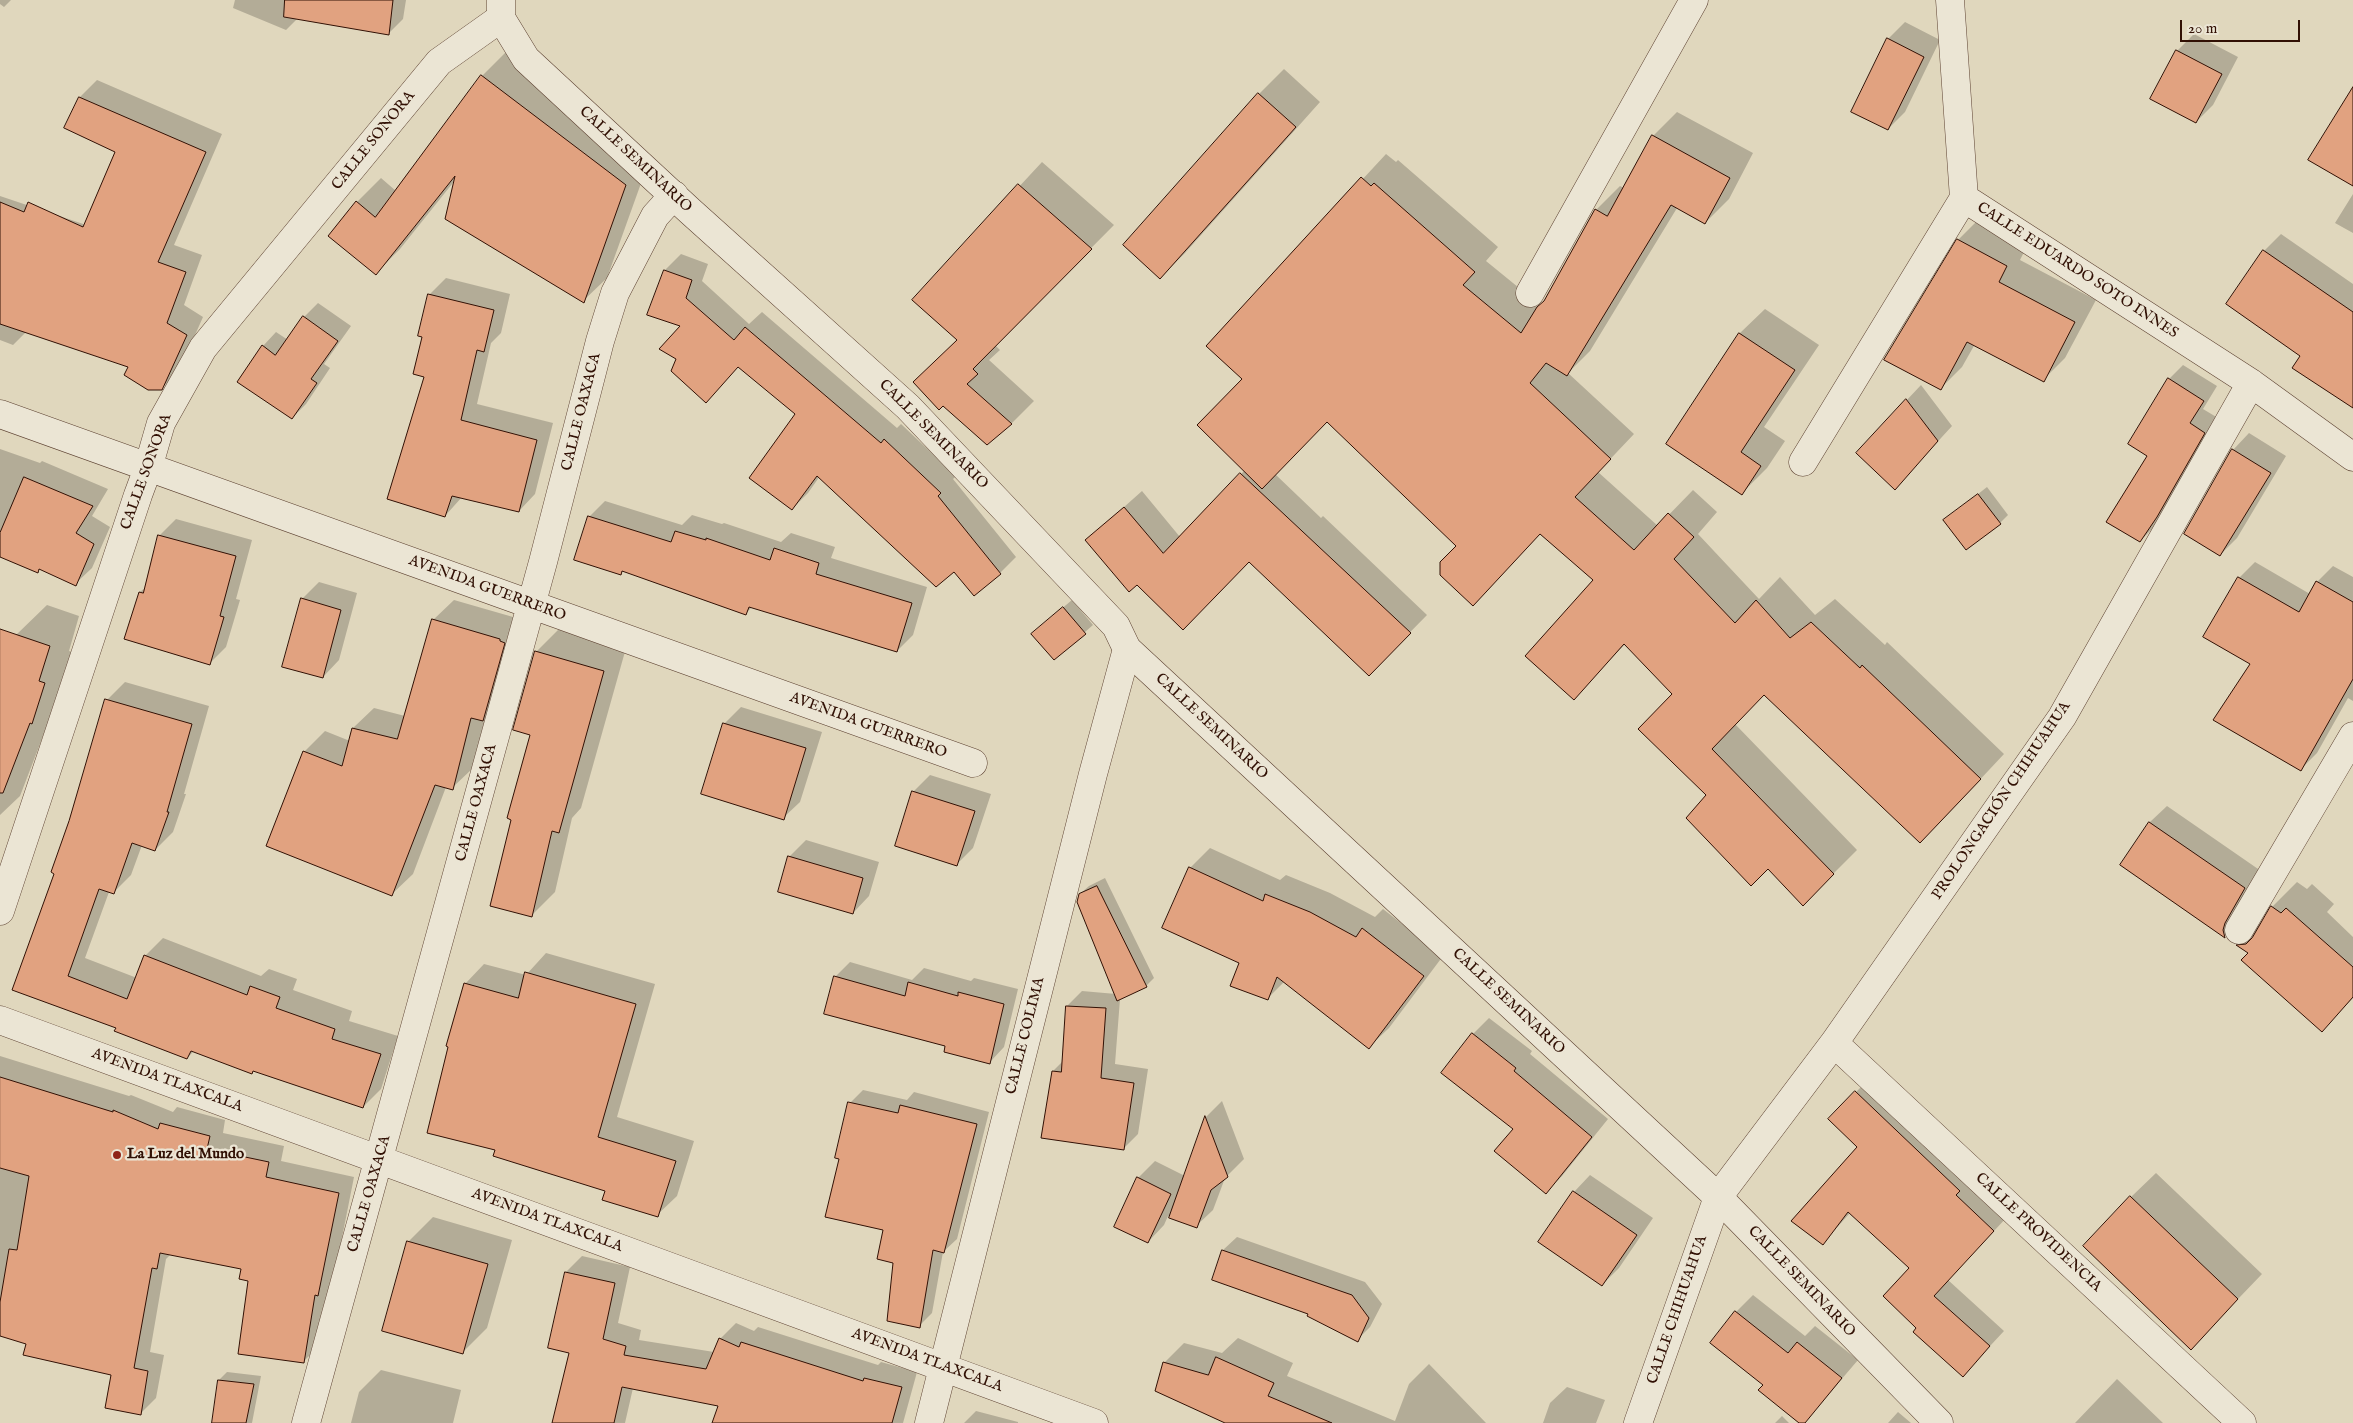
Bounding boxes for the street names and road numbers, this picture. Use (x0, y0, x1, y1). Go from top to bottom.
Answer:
street label: CALLE SONORA (329, 88, 419, 194)
street label: CALLE SEMINARIO (575, 103, 695, 217)
street label: CALLE EDUARDO SOTO INNES (1973, 199, 2181, 343)
street label: CALLE OAXACA (559, 351, 605, 473)
street label: CALLE SEMINARIO (875, 377, 991, 493)
street label: CALLE SONORA (118, 412, 176, 532)
street label: AVENIDA GUERRERO (406, 552, 568, 626)
street label: CALLE SEMINARIO (1151, 670, 1271, 784)
street label: AVENIDA GUERRERO (787, 689, 949, 763)
street label: PROLONGACIÓN CHIHUAHUA (1929, 698, 2075, 904)
street label: CALLE OAXACA (453, 742, 501, 864)
street label: CALLE SEMINARIO (1448, 945, 1568, 1059)
street label: CALLE COLIMA (1003, 976, 1049, 1096)
street label: AVENIDA TLAXCALA (89, 1045, 245, 1117)
street label: CALLE OAXACA (345, 1133, 395, 1255)
street label: CALLE PROVIDENCIA (1971, 1170, 2105, 1296)
street label: AVENIDA TLAXCALA (469, 1185, 625, 1257)
street label: CALLE SEMINARIO (1743, 1223, 1859, 1341)
street label: CALLE CHIHUAHUA (1644, 1233, 1712, 1387)
street label: AVENIDA TLAXCALA (849, 1325, 1005, 1397)

